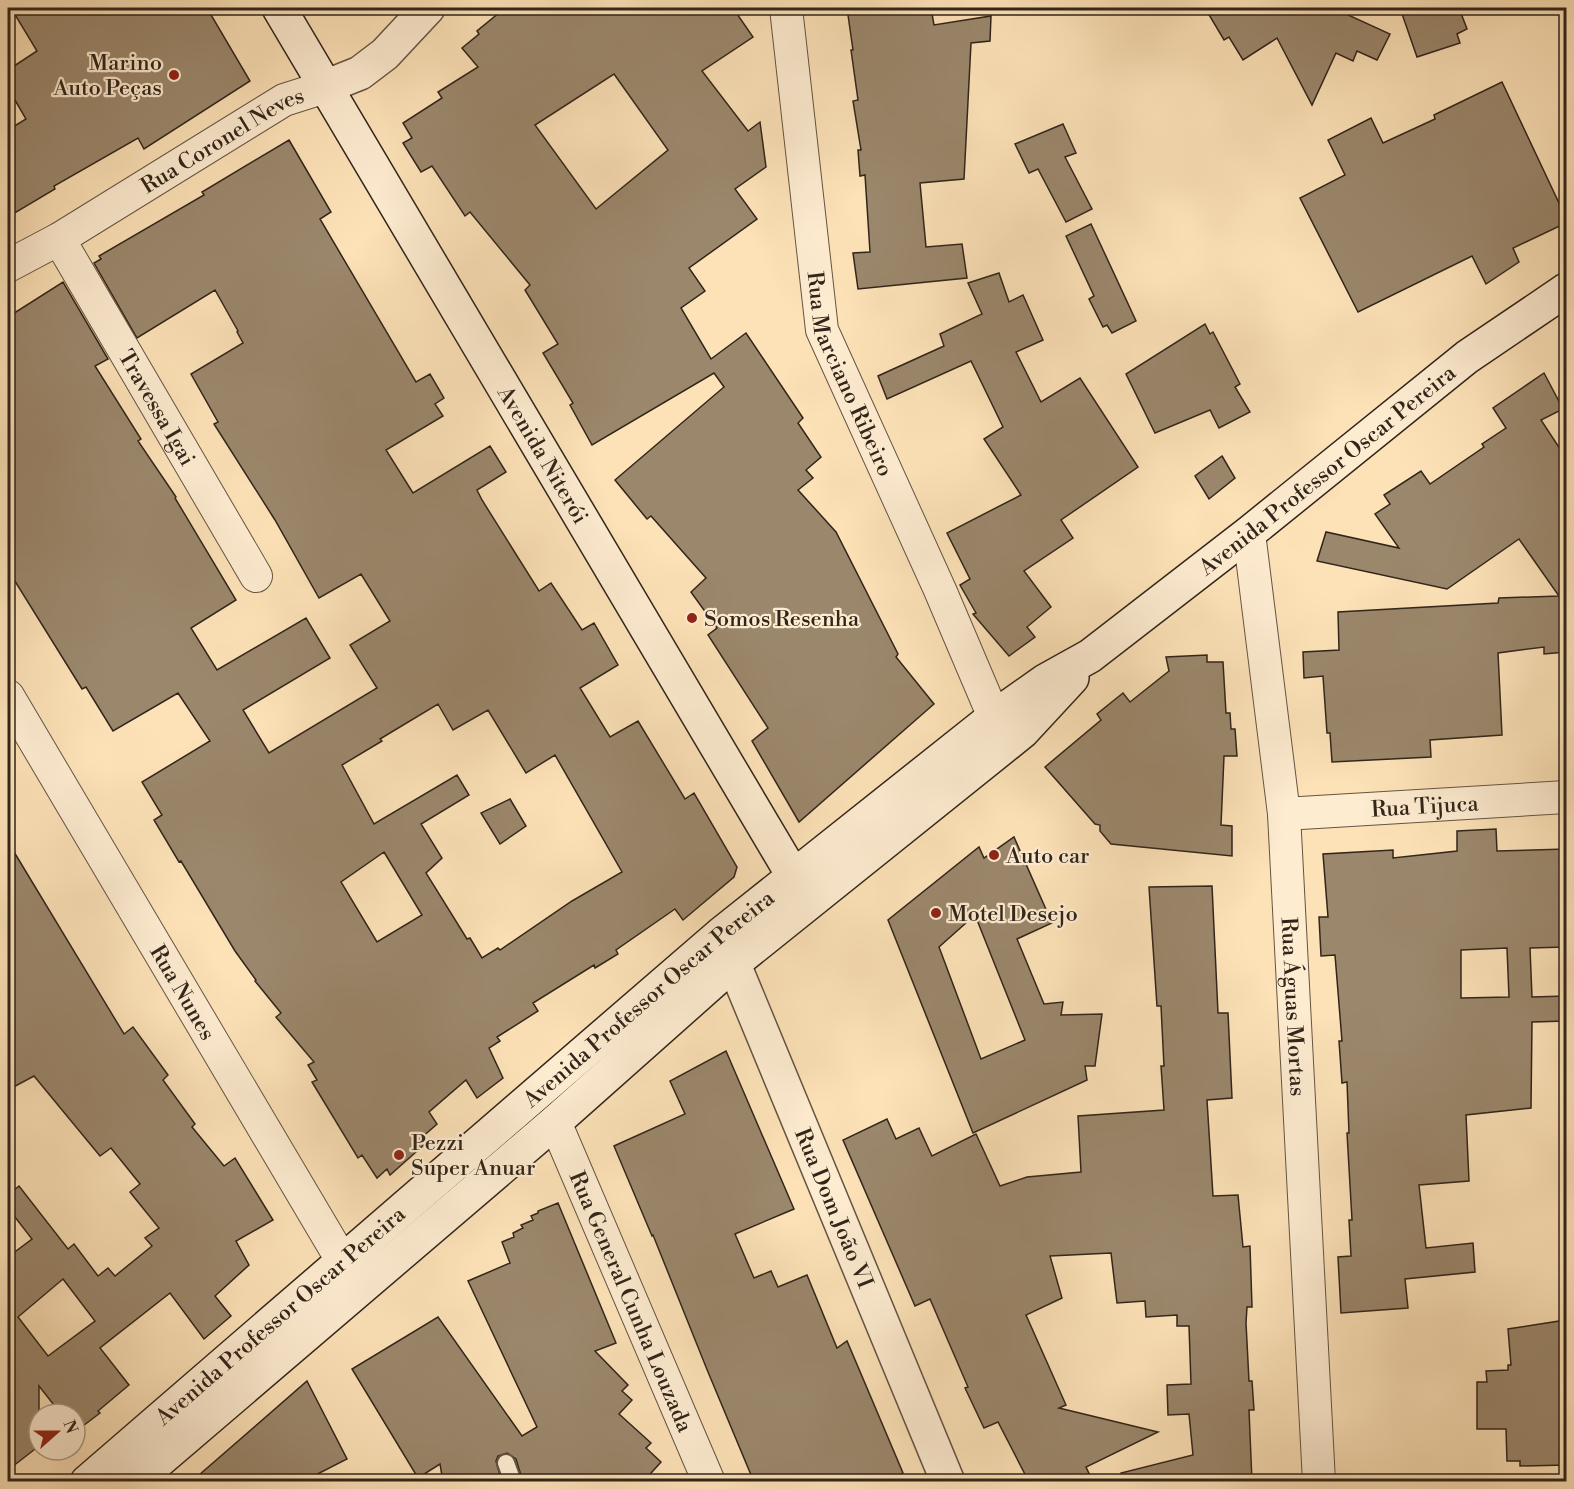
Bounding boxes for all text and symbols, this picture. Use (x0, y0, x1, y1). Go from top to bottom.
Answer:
place label: Marino Auto Peças (52, 50, 162, 102)
marker: Marino Auto Peças (167, 68, 181, 82)
street label: Rua Coronel Neves (136, 83, 308, 200)
street label: Rua Marciano Ribeiro (801, 270, 899, 481)
street label: Travessa Igai (112, 345, 201, 471)
street label: Avenida Professor Oscar Pereira (1193, 359, 1462, 582)
street label: Avenida Niterói (491, 381, 594, 529)
place label: Somos Resenha (704, 606, 860, 633)
marker: Somos Resenha (685, 611, 699, 625)
street label: Rua Tijuca (1370, 790, 1480, 824)
place label: Auto car (1005, 843, 1090, 870)
marker: Auto car (987, 848, 1001, 862)
street label: Avenida Professor Oscar Pereira (517, 884, 781, 1114)
place label: Motel Desejo (948, 901, 1078, 928)
marker: Motel Desejo (929, 906, 943, 920)
street label: Rua Águas Mortas (1274, 916, 1311, 1097)
street label: Rua Nunes (143, 940, 221, 1045)
street label: Rua Dom João VI (788, 1124, 879, 1293)
place label: Pezzi Super Anuar (411, 1130, 535, 1182)
marker: Pezzi Super Anuar (392, 1148, 406, 1162)
street label: Rua General Cunha Louzada (563, 1167, 698, 1437)
street label: Avenida Professor Oscar Pereira (150, 1201, 412, 1432)
north arrow (27, 1402, 87, 1462)
text: N (58, 1417, 82, 1437)

